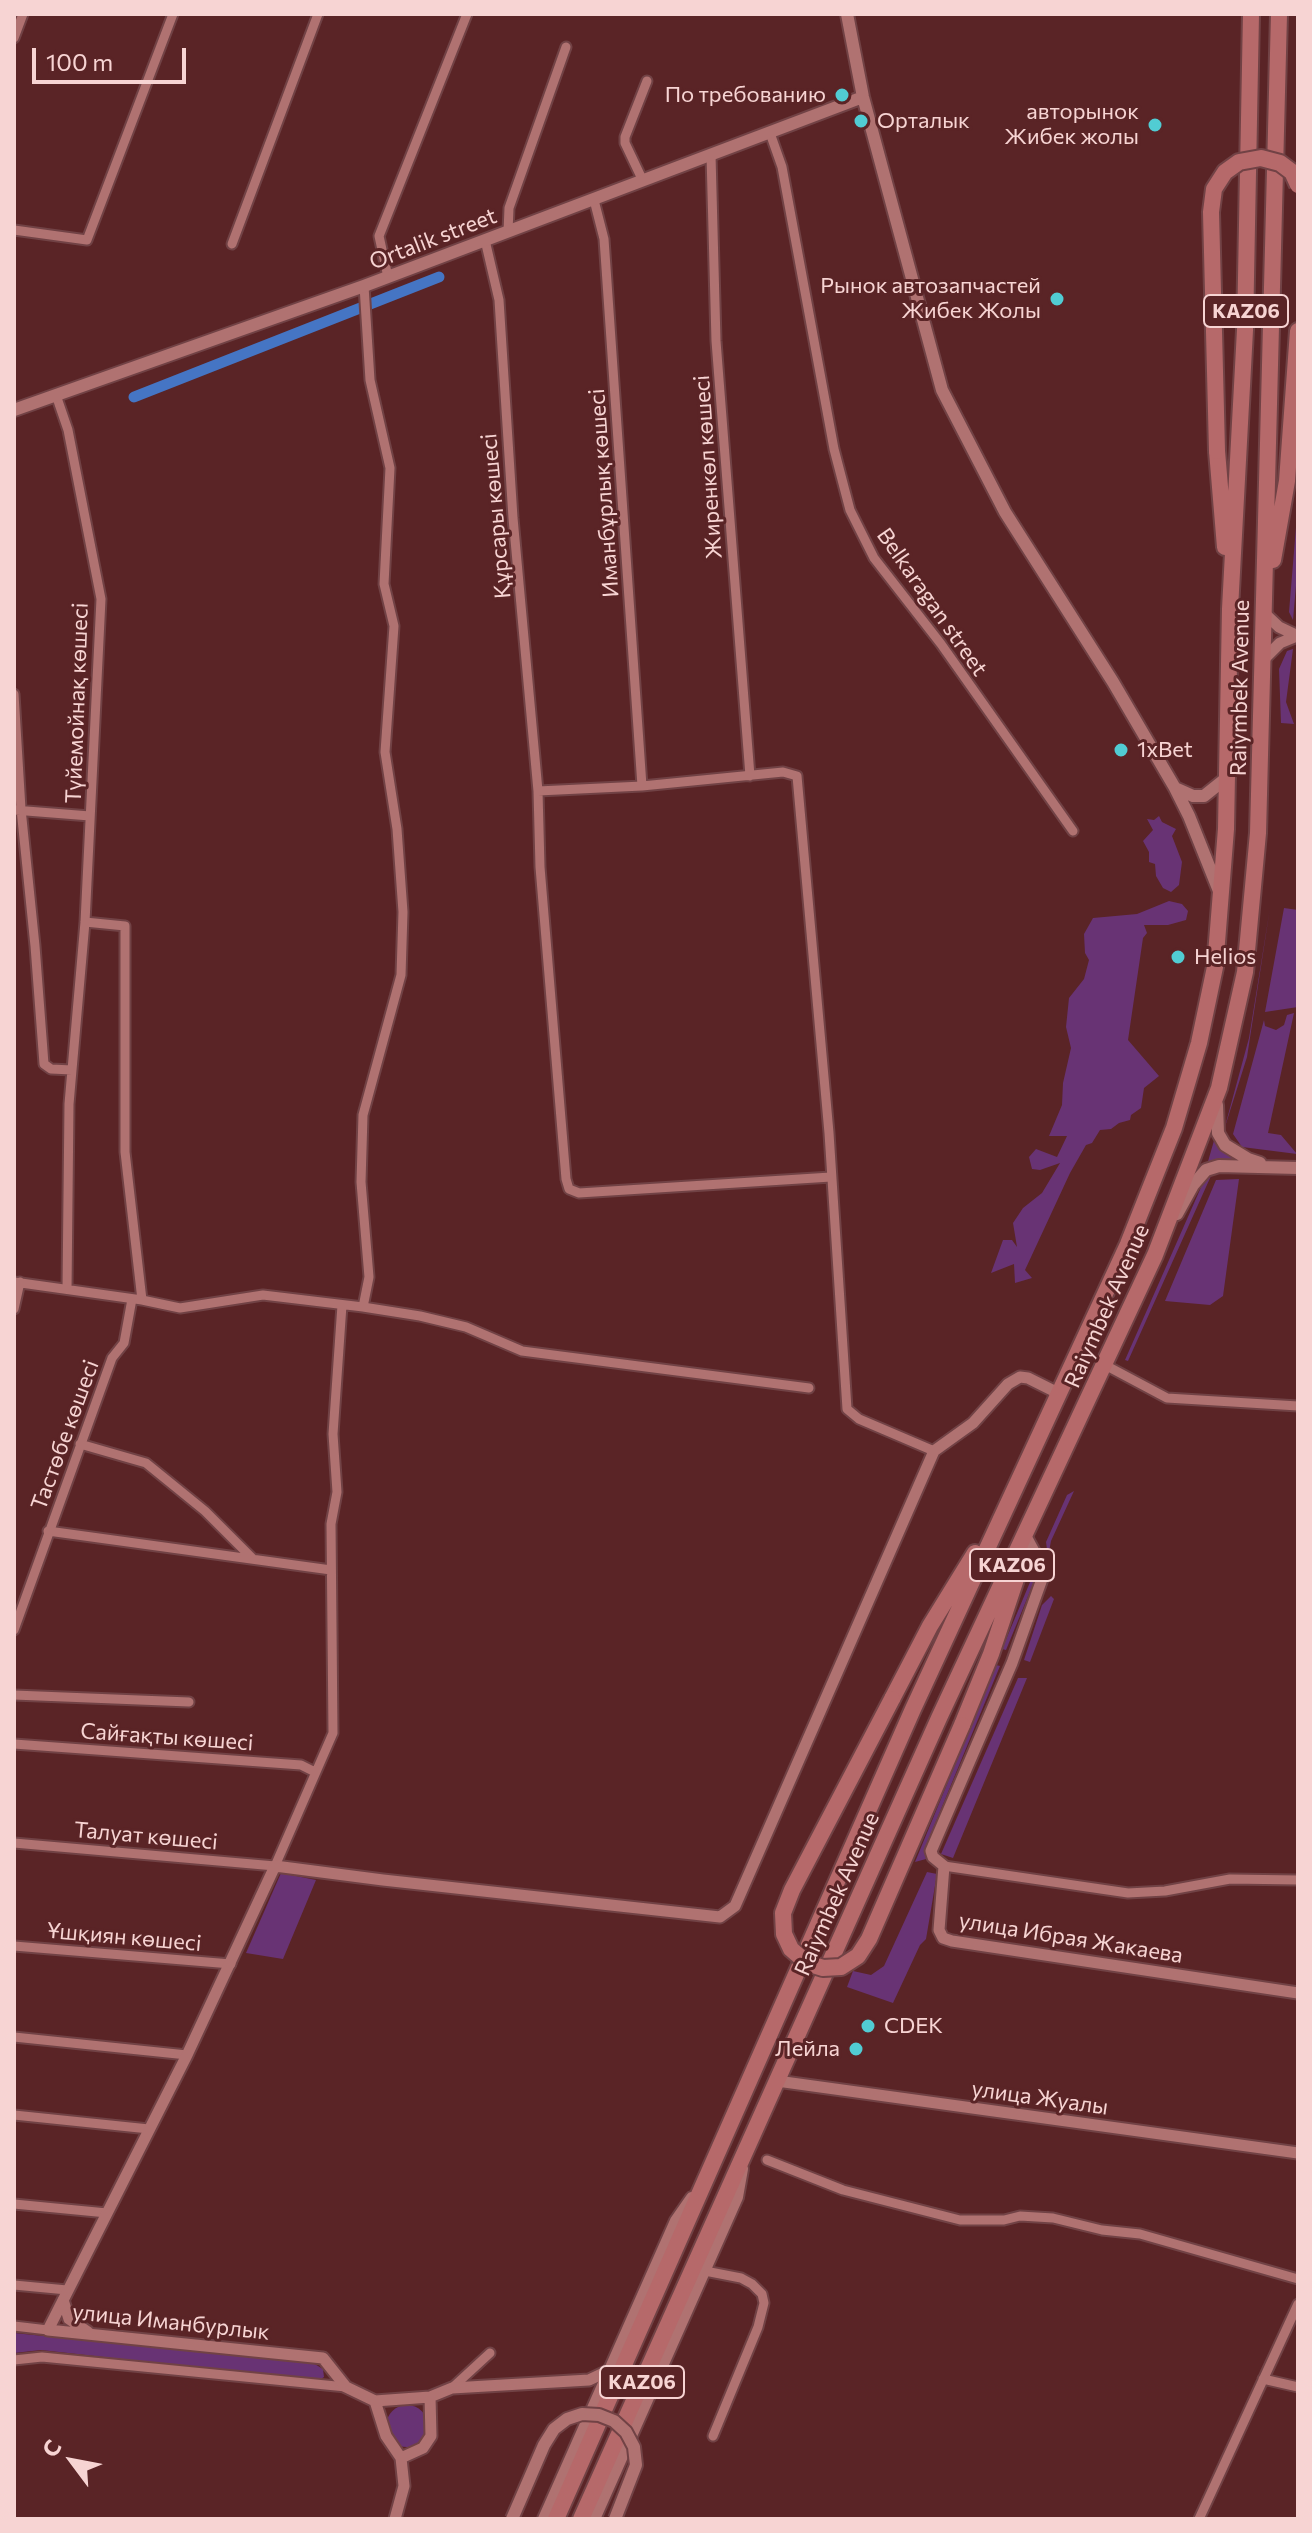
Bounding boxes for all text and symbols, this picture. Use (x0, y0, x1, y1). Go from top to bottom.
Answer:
scale bar (36, 32, 190, 82)
text: 100 m (46, 47, 113, 76)
place label: По требованию (665, 82, 826, 108)
marker: По требованию (833, 86, 851, 104)
place label: авторынок Жибек жолы (1004, 99, 1139, 150)
place label: Орталык (877, 108, 970, 134)
marker: Орталык (852, 112, 870, 130)
marker: авторынок Жибек жолы (1146, 116, 1164, 134)
street label: Ortalik street (366, 203, 500, 275)
place label: Рынок автозапчастей Жибек Жолы (820, 273, 1041, 324)
marker: Рынок автозапчастей Жибек Жолы (1048, 290, 1066, 308)
road number: KАZ06 (1204, 295, 1288, 327)
street label: Жиренкөл көшесі (688, 374, 728, 560)
street label: Иманбұрлық көшесі (584, 388, 624, 598)
street label: Құрсары көшесі (476, 432, 516, 600)
street label: Belkaragan street (871, 523, 993, 681)
street label: Raiymbek Avenue (1225, 600, 1255, 776)
street label: Түйемойнақ көшесі (60, 602, 94, 804)
place label: 1xBet (1137, 737, 1193, 763)
marker: 1xBet (1112, 741, 1130, 759)
place label: Helios (1194, 944, 1256, 970)
marker: Helios (1169, 948, 1187, 966)
street label: Raiymbek Avenue (1059, 1220, 1155, 1392)
street label: Тастөбе көшесі (26, 1356, 104, 1514)
road number: KАZ06 (970, 1549, 1054, 1581)
street label: Сайғақты көшесі (80, 1718, 254, 1756)
street label: Raiymbek Avenue (789, 1808, 885, 1980)
street label: Талуат көшесі (73, 1817, 219, 1855)
street label: улица Ибрая Жакаева (957, 1907, 1185, 1969)
street label: Ұшқиян көшесі (45, 1917, 203, 1957)
place label: CDEK (884, 2013, 943, 2039)
marker: CDEK (859, 2017, 877, 2035)
place label: Лейла (775, 2036, 840, 2062)
marker: Лейла (847, 2040, 865, 2058)
street label: улица Жуалы (970, 2075, 1110, 2121)
street label: улица Иманбурлык (71, 2299, 271, 2345)
road number: KАZ06 (600, 2366, 684, 2398)
north arrow (32, 2421, 112, 2501)
text: С (36, 2434, 67, 2462)

